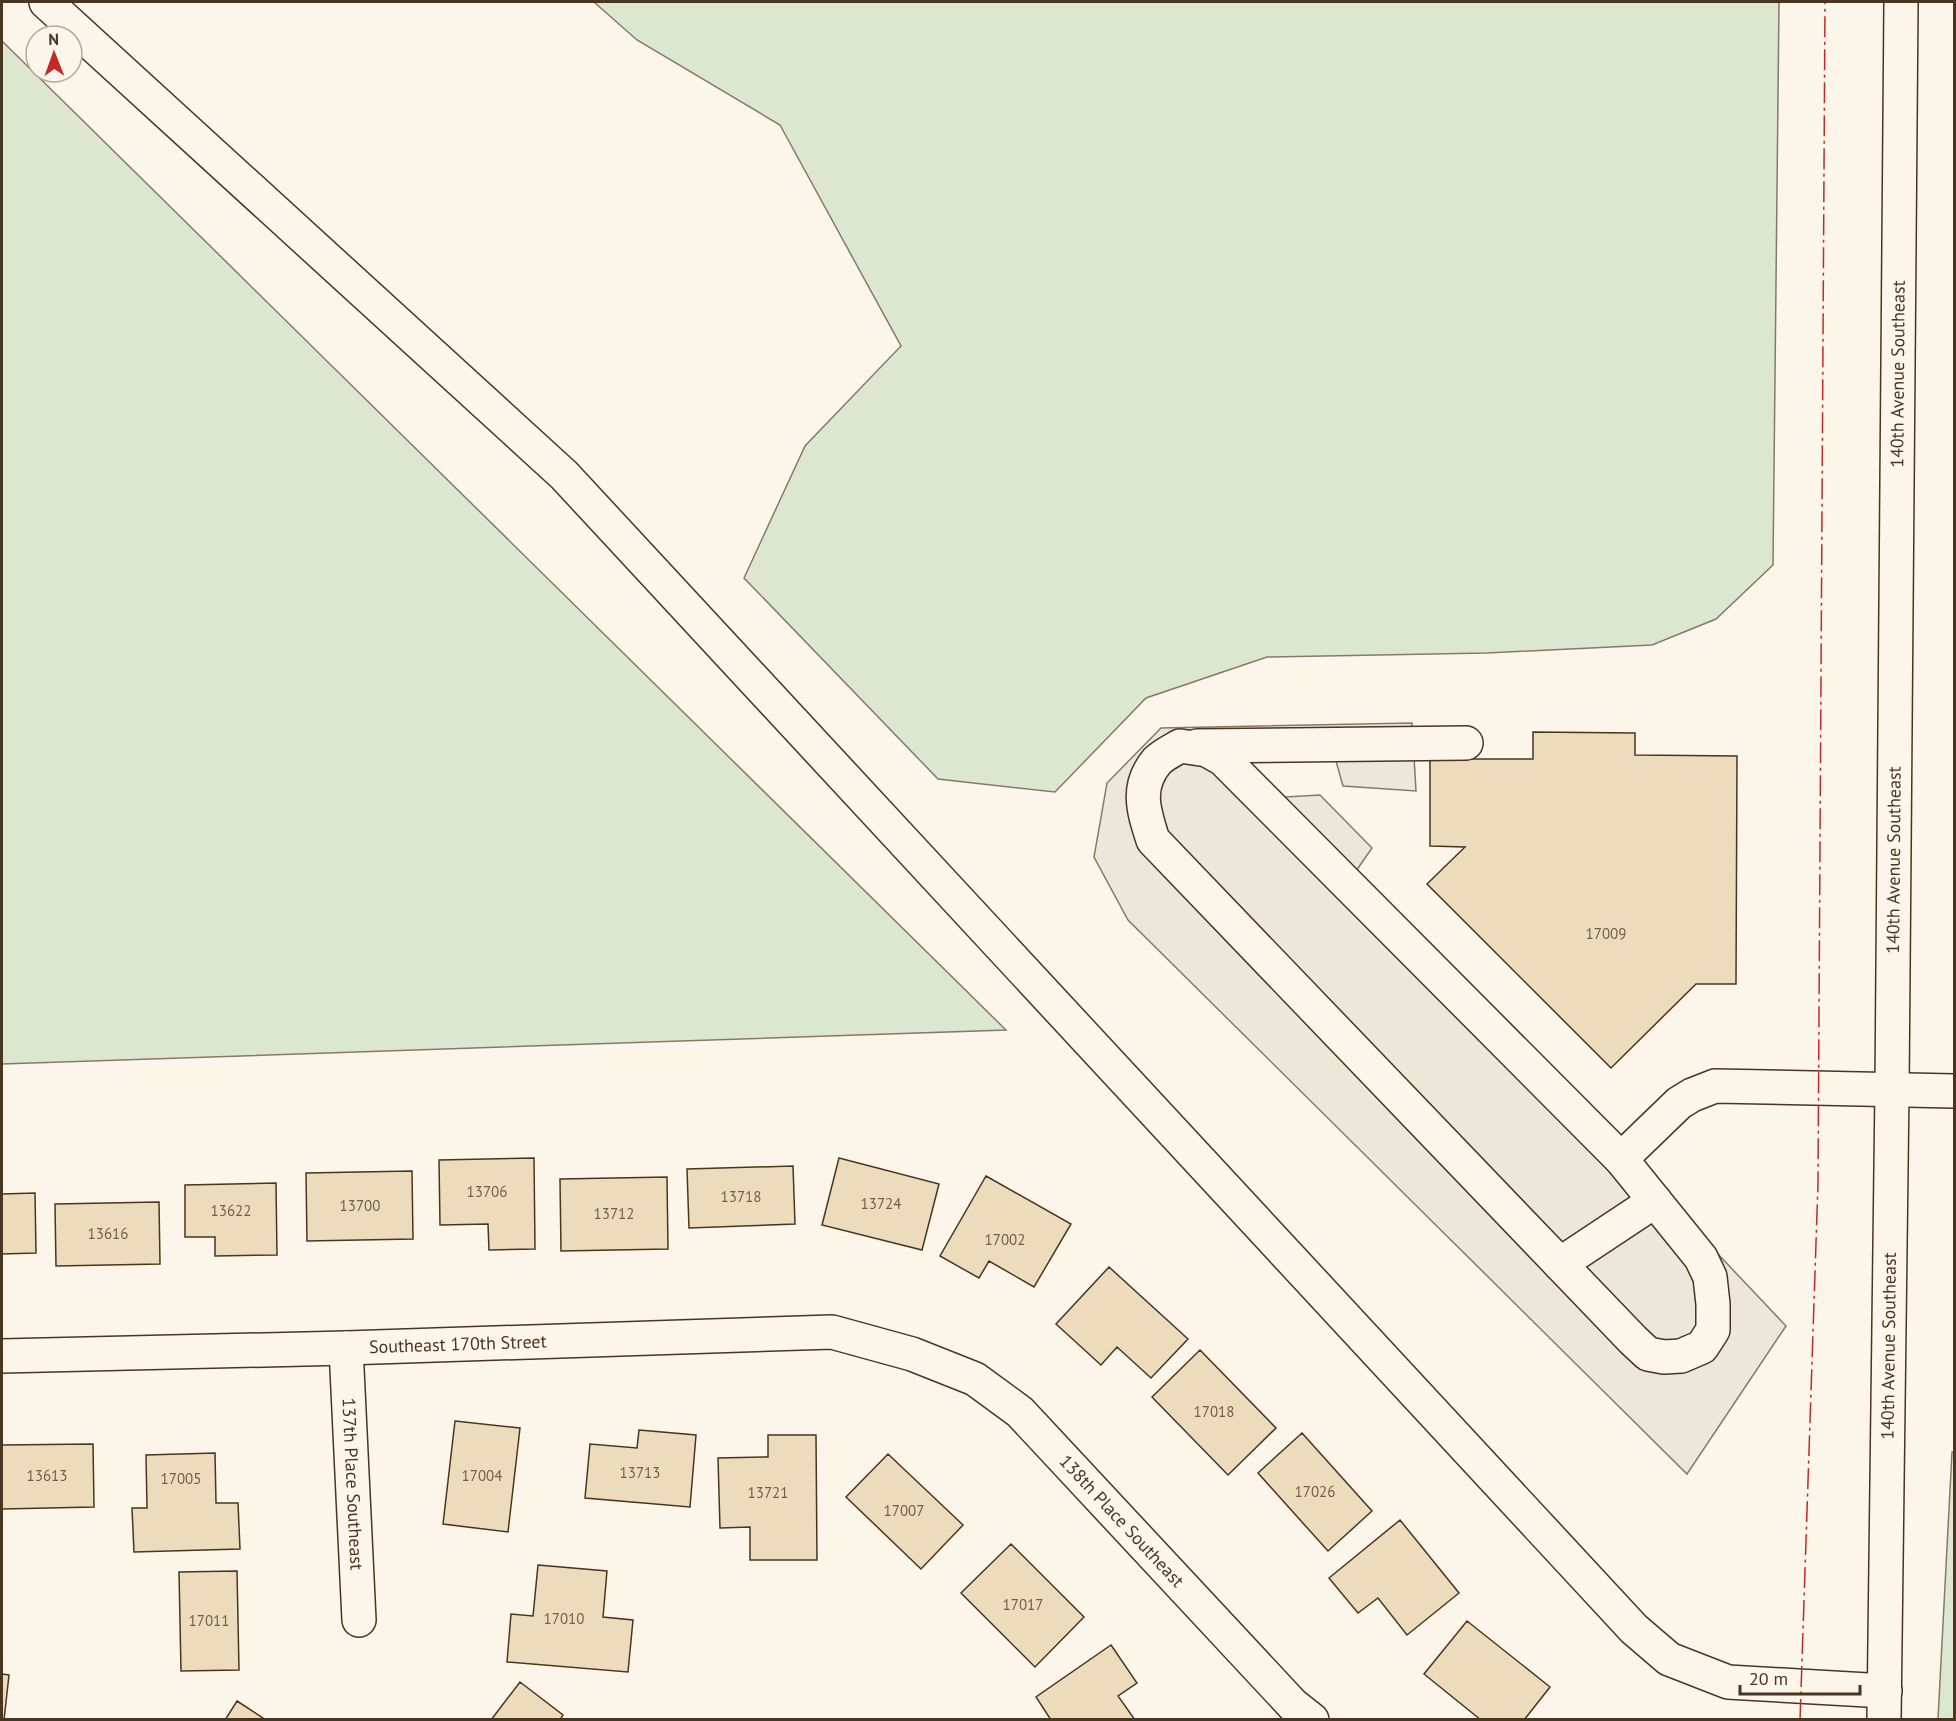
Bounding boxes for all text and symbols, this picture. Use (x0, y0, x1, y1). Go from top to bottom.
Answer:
north arrow (24, 24, 84, 84)
text: N (48, 29, 59, 49)
street label: 140th Avenue Southeast (1885, 280, 1910, 468)
street label: 140th Avenue Southeast (1881, 766, 1906, 954)
house number: 17009 (1586, 924, 1626, 943)
house number: 13706 (467, 1182, 507, 1201)
house number: 13718 (721, 1187, 761, 1206)
house number: 13724 (861, 1194, 901, 1213)
house number: 13700 (340, 1196, 380, 1215)
house number: 13622 (211, 1201, 251, 1220)
house number: 13712 (594, 1204, 634, 1223)
house number: 13616 (88, 1224, 128, 1243)
house number: 17002 (985, 1230, 1025, 1249)
street label: 140th Avenue Southeast (1876, 1252, 1901, 1440)
street label: Southeast 170th Street (369, 1329, 547, 1358)
street label: 137th Place Southeast (337, 1397, 369, 1570)
house number: 17018 (1194, 1402, 1234, 1421)
street label: 138th Place Southeast (1055, 1450, 1189, 1592)
house number: 13713 (620, 1463, 660, 1482)
house number: 13613 (27, 1466, 67, 1485)
house number: 17004 (462, 1466, 502, 1485)
house number: 17005 (161, 1469, 201, 1488)
house number: 17026 (1295, 1482, 1335, 1501)
house number: 13721 (748, 1483, 788, 1502)
house number: 17007 (884, 1501, 924, 1520)
house number: 17017 (1003, 1595, 1043, 1614)
house number: 17010 (544, 1609, 584, 1628)
house number: 17011 (189, 1611, 229, 1630)
scale bar (1740, 1658, 1860, 1696)
text: 20 m (1749, 1667, 1788, 1690)

